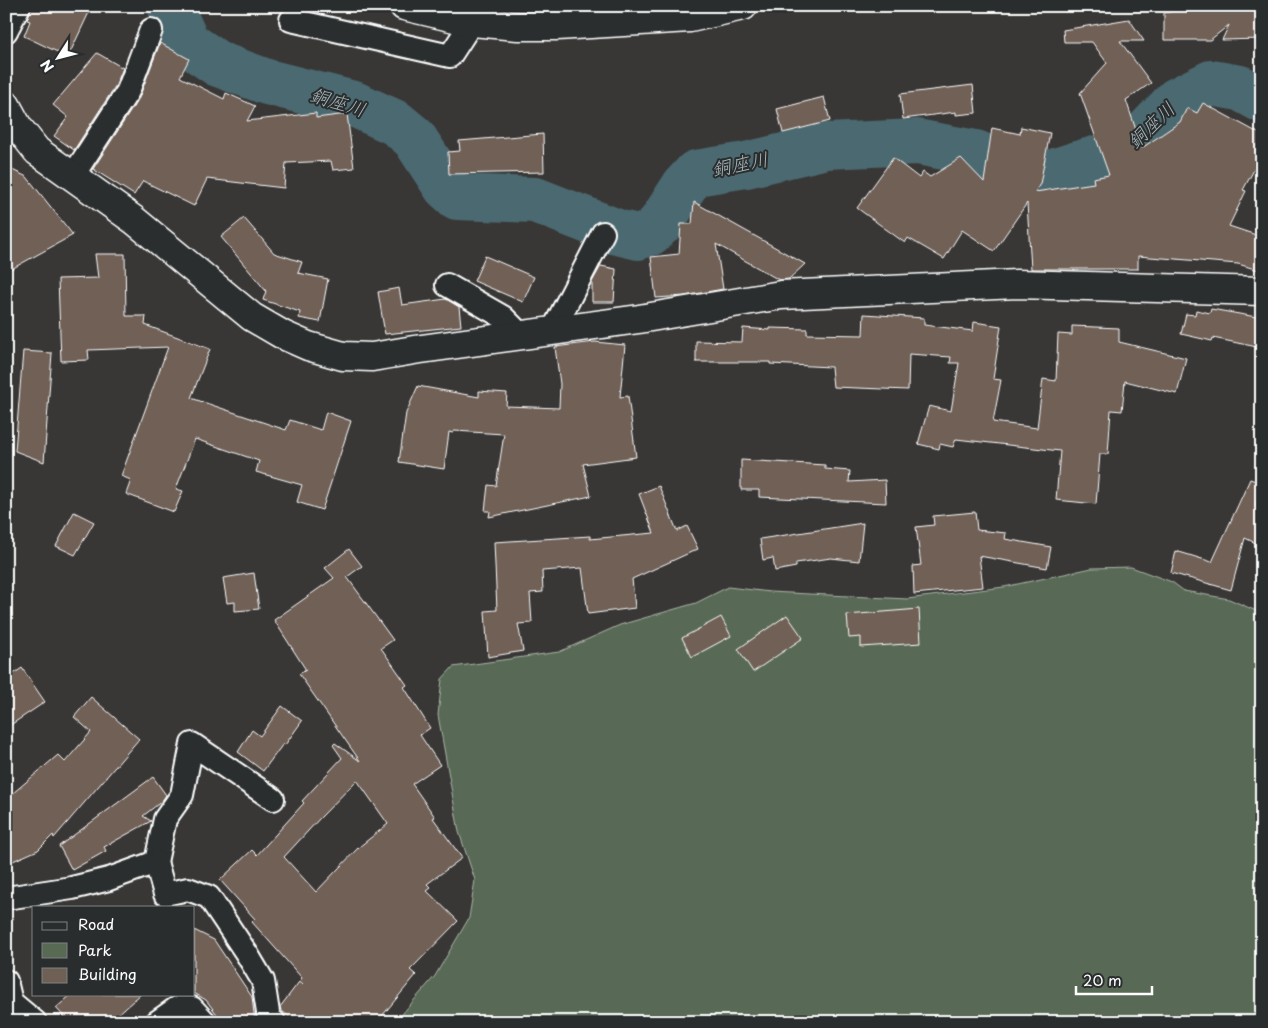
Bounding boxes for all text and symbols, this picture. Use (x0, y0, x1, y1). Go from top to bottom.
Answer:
north arrow (32, 32, 82, 82)
text: N (35, 55, 59, 77)
water label: 銅座川 (307, 79, 370, 123)
water label: 銅座川 (1120, 94, 1181, 154)
water label: 銅座川 (709, 144, 770, 182)
legend (32, 906, 195, 996)
text: Road (78, 912, 114, 935)
text: Park (78, 938, 112, 961)
text: Building (78, 962, 137, 985)
scale bar (1076, 963, 1152, 995)
text: 20 m (1083, 968, 1122, 991)

